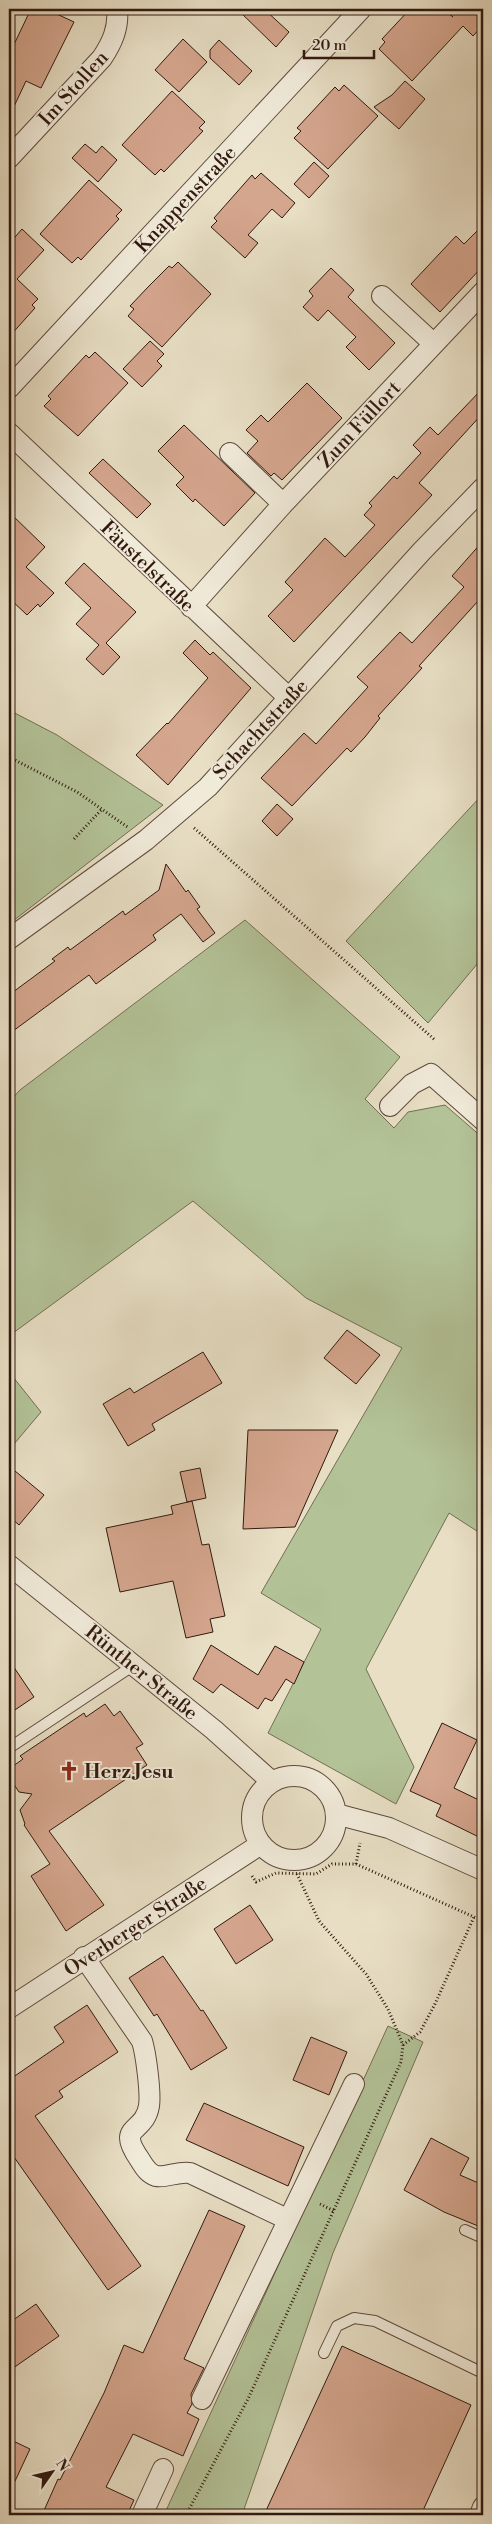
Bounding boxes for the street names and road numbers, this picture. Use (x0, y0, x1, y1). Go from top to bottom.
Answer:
street label: Im Stollen (34, 46, 114, 132)
street label: Knappenstraße (130, 141, 242, 259)
street label: Zum Füllort (314, 376, 407, 474)
street label: Fäustelstraße (95, 516, 199, 618)
street label: Schachtstraße (208, 675, 314, 786)
street label: Rünther Straße (80, 1620, 202, 1726)
street label: Overberger Straße (60, 1872, 212, 1983)

